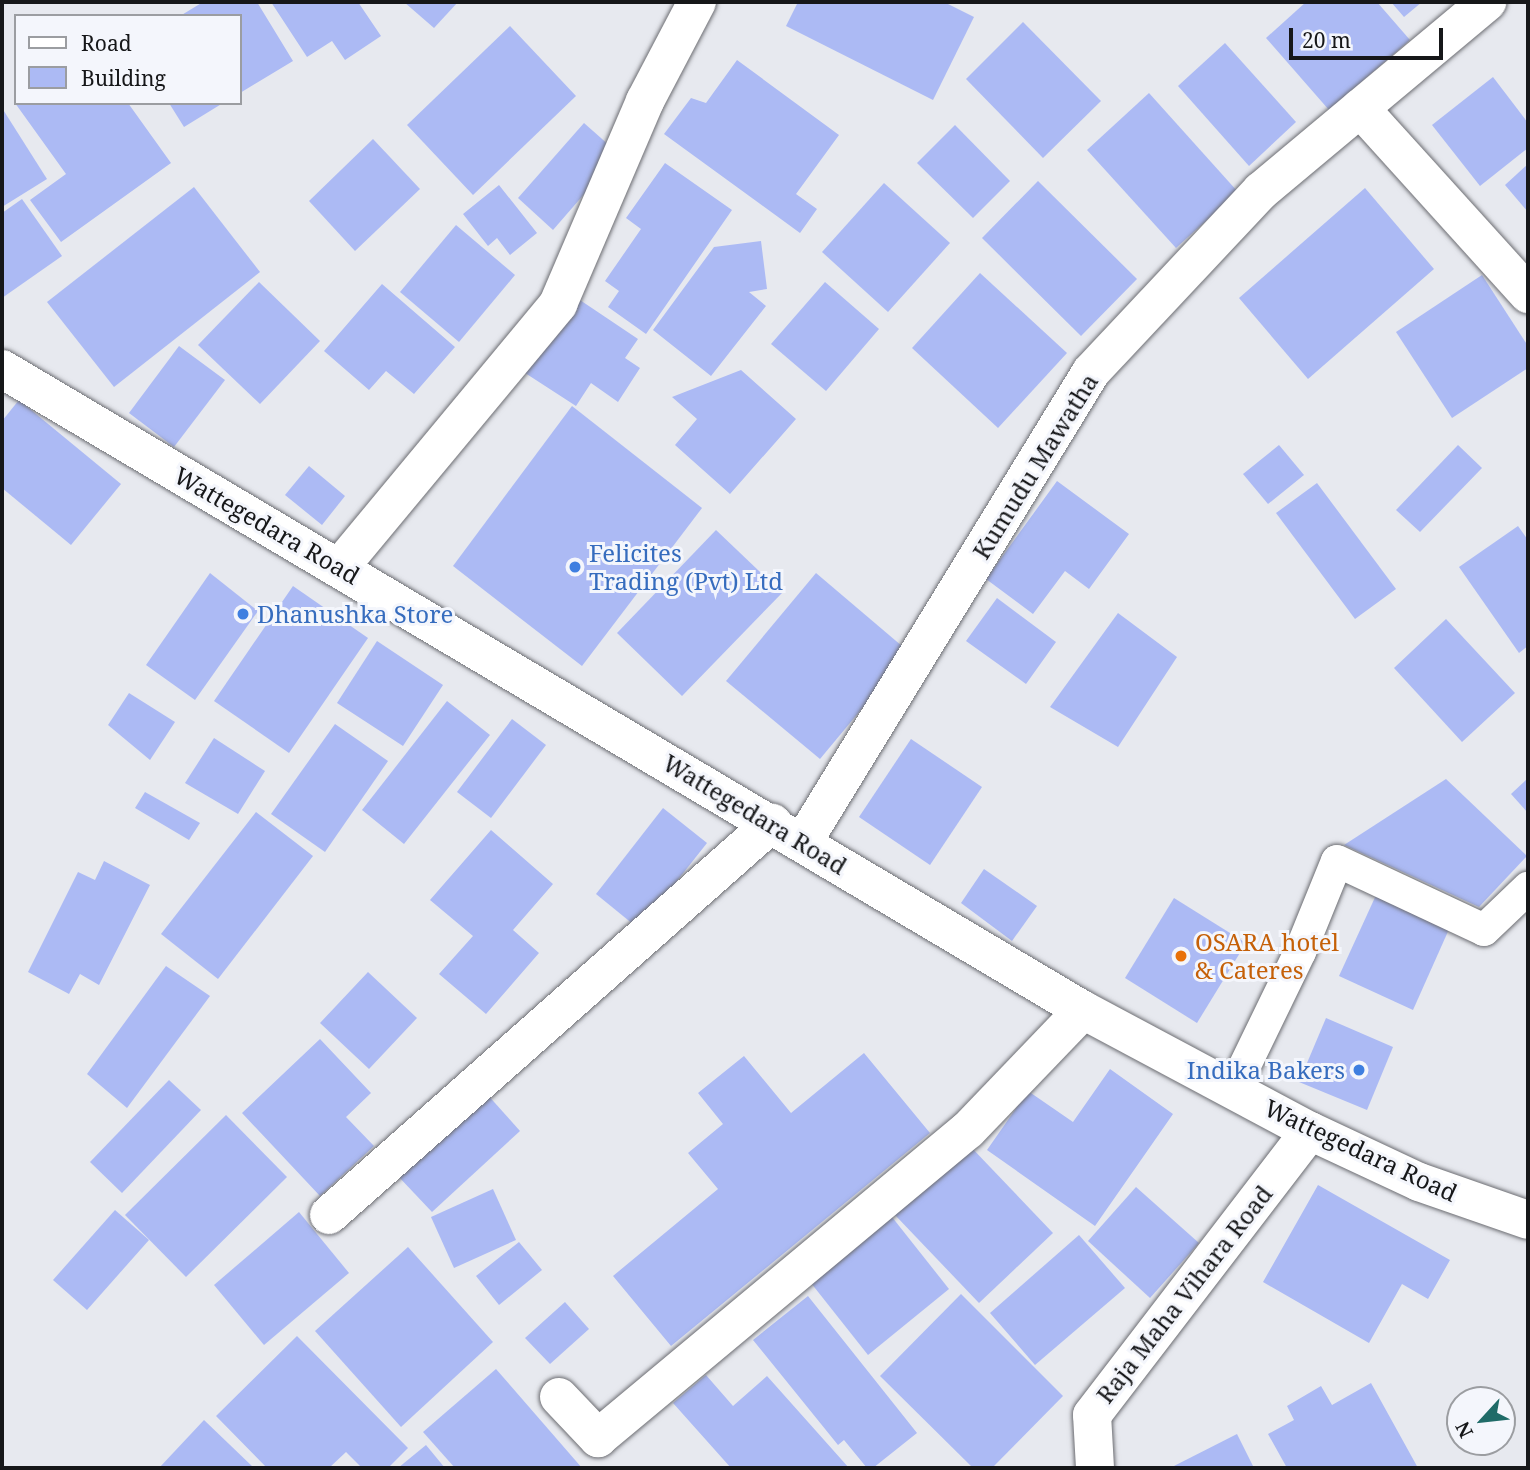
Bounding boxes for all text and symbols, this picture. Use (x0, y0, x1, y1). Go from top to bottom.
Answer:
legend (14, 14, 242, 105)
scale bar (1292, 14, 1446, 58)
text: 20 m (1302, 26, 1351, 54)
text: Road (81, 29, 132, 57)
text: Building (81, 64, 166, 92)
street label: Kumudu Mawatha (966, 368, 1104, 564)
street label: Wattegedara Road (169, 460, 365, 590)
place label: Felicites Trading (Pvt) Ltd (589, 539, 783, 595)
marker: Felicites Trading (Pvt) Ltd (567, 559, 583, 575)
place label: Dhanushka Store (257, 600, 453, 628)
marker: Dhanushka Store (235, 606, 251, 622)
street label: Wattegedara Road (658, 748, 852, 880)
place label: OSARA hotel & Cateres (1195, 928, 1339, 984)
marker: OSARA hotel & Cateres (1173, 948, 1189, 964)
place label: Indika Bakers (1187, 1056, 1345, 1084)
marker: Indika Bakers (1351, 1062, 1367, 1078)
street label: Wattegedara Road (1260, 1093, 1462, 1207)
street label: Raja Maha Vihara Road (1090, 1179, 1278, 1409)
north arrow (1446, 1386, 1516, 1456)
text: N (1449, 1417, 1479, 1442)

